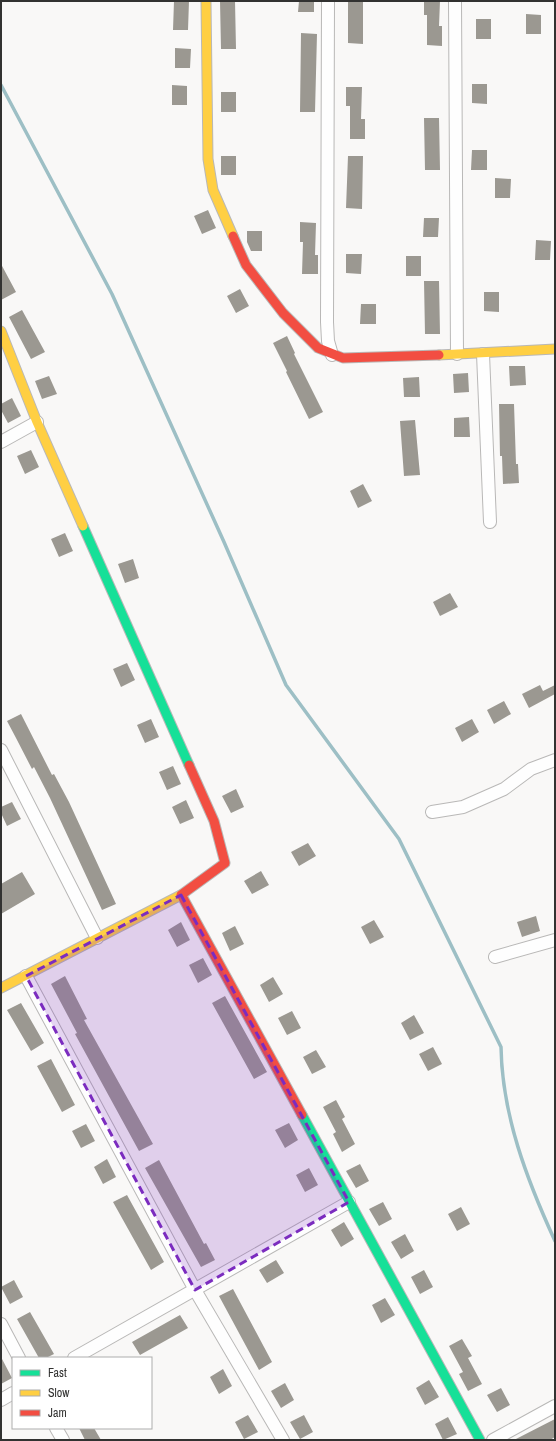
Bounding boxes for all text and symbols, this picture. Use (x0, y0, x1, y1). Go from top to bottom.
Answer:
legend (12, 1357, 152, 1429)
text: Fast (48, 1365, 67, 1381)
text: Slow (48, 1385, 70, 1401)
text: Jam (48, 1405, 67, 1421)

